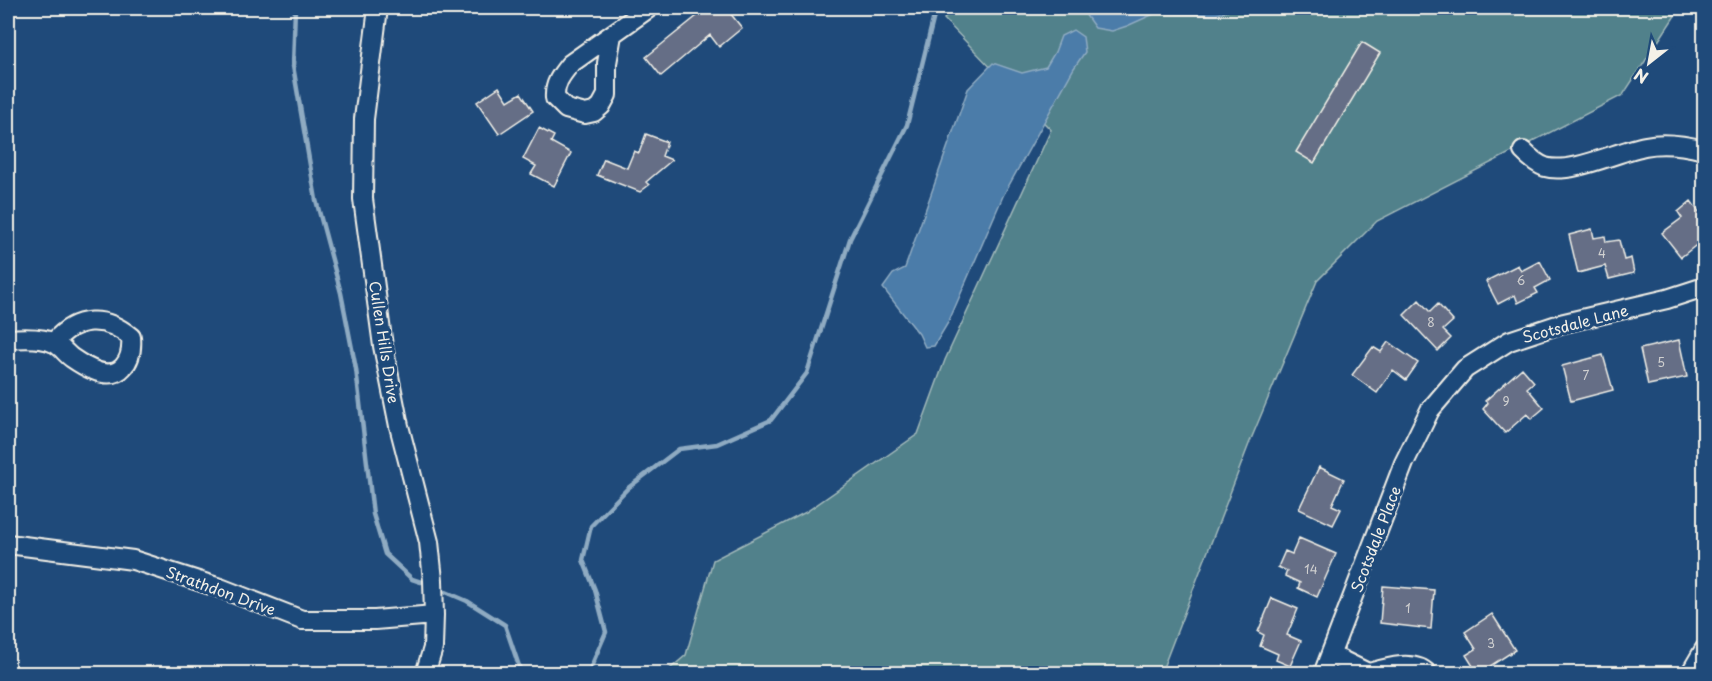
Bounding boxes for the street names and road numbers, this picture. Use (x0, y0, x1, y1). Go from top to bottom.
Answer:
street label: Cullen Hills Drive (364, 279, 406, 405)
street label: Scotsdale Lane (1519, 298, 1631, 348)
street label: Scotsdale Place (1344, 482, 1406, 596)
street label: Strathdon Drive (163, 559, 279, 621)

